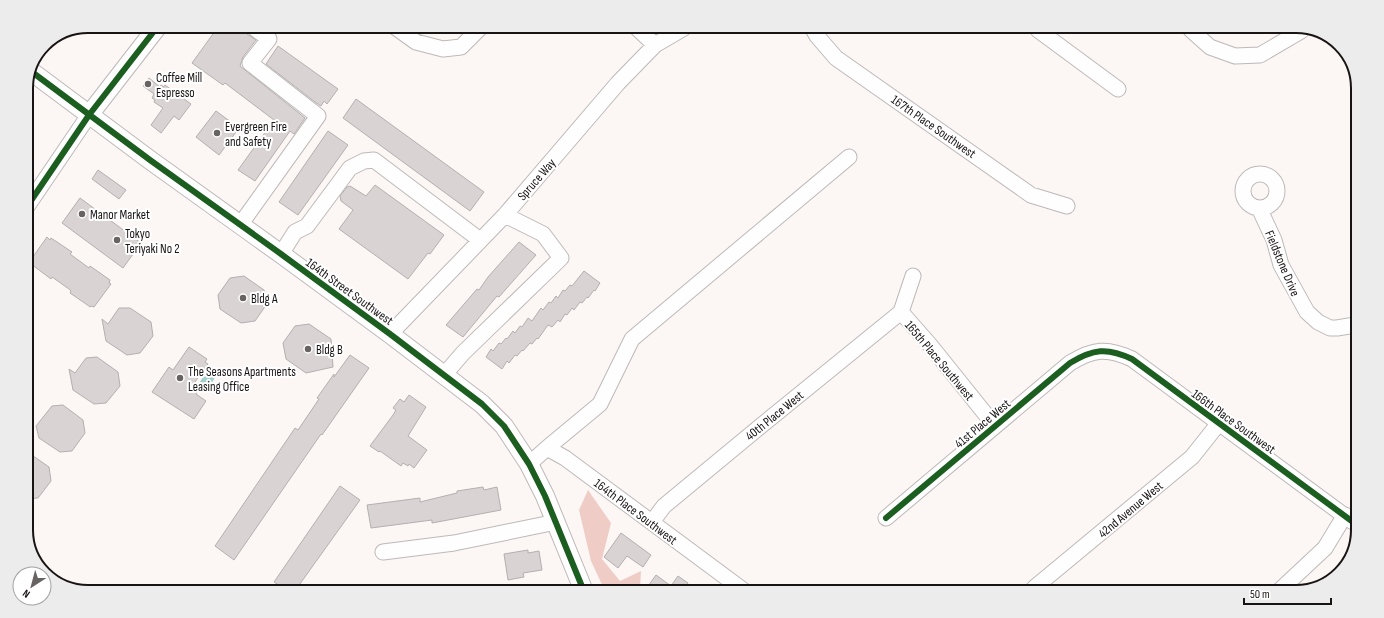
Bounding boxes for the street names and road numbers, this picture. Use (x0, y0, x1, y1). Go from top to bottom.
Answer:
street label: 167th Place Southwest (888, 92, 979, 162)
street label: Spruce Way (514, 155, 559, 204)
street label: Fieldstone Drive (1261, 228, 1303, 299)
street label: 164th Street Southwest (303, 255, 396, 329)
street label: 165th Place Southwest (901, 317, 977, 404)
street label: 166th Place Southwest (1188, 386, 1279, 458)
street label: 40th Place West (742, 387, 807, 444)
street label: 41st Place West (951, 396, 1014, 452)
street label: 164th Place Southwest (591, 475, 680, 548)
street label: 42nd Avenue West (1095, 478, 1166, 542)

